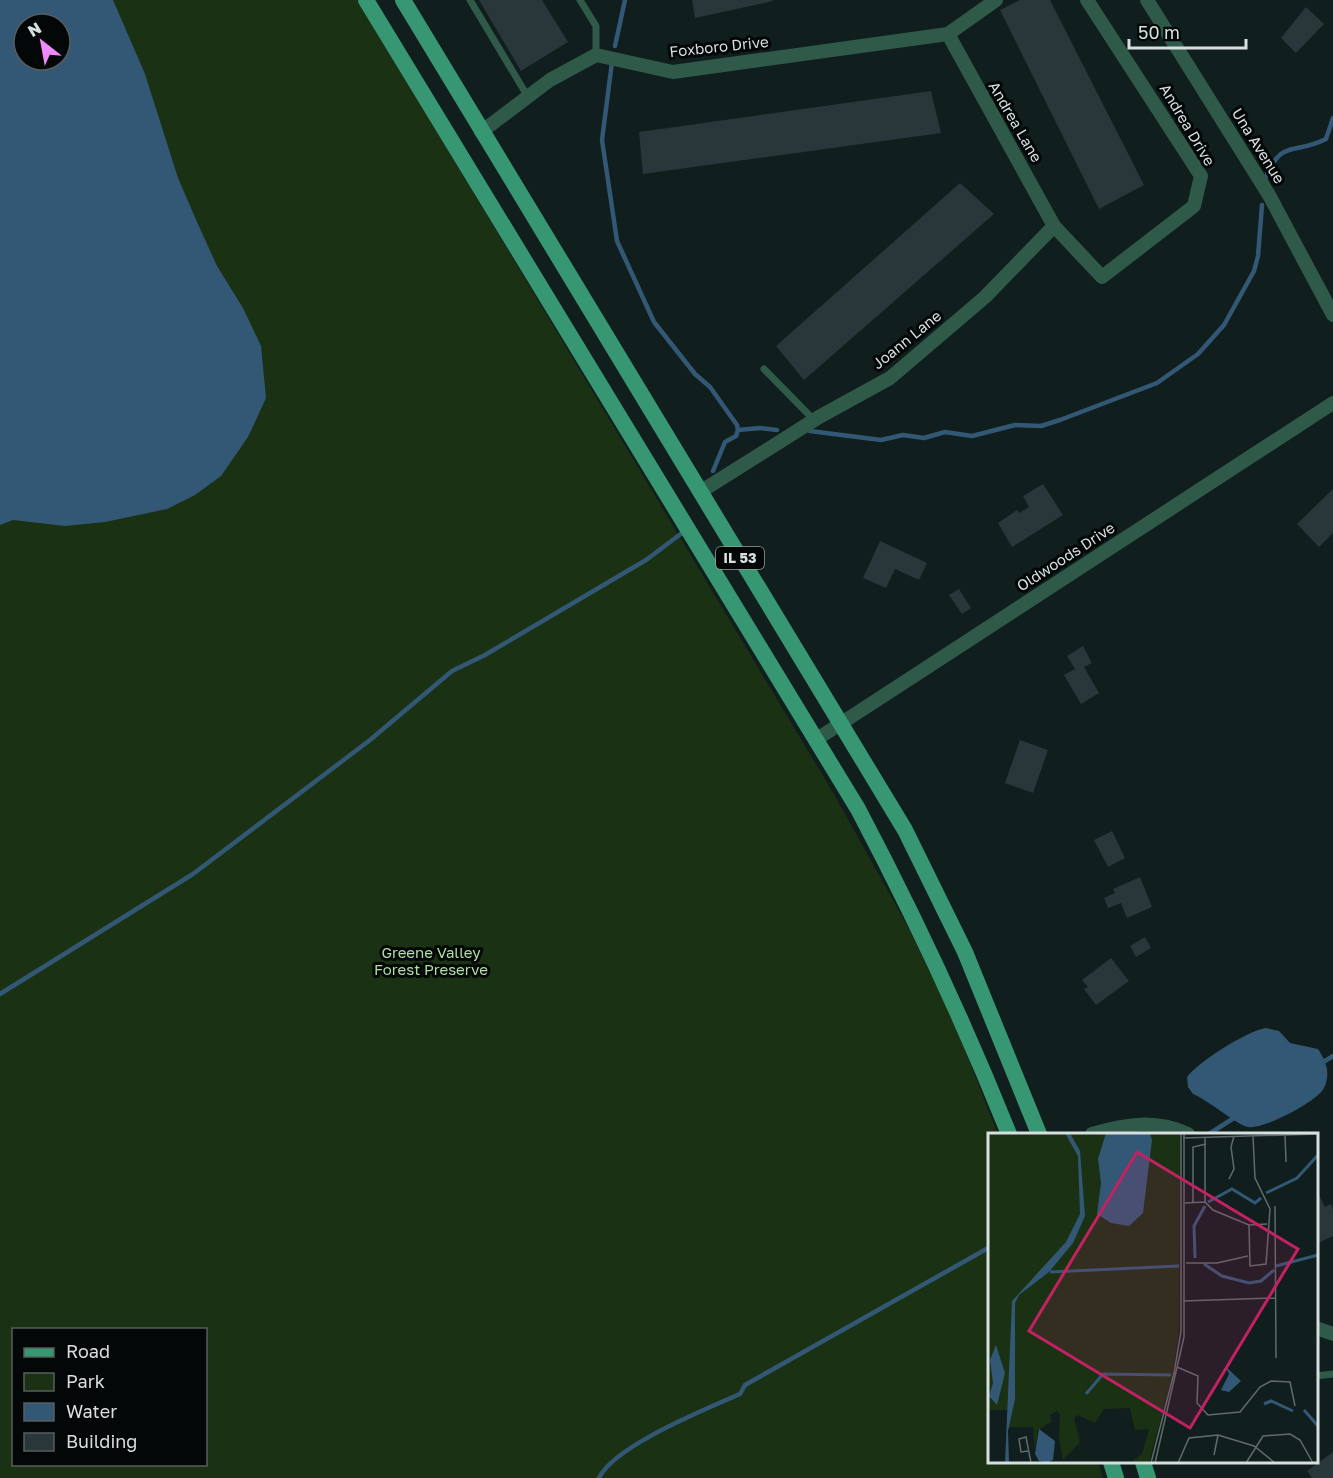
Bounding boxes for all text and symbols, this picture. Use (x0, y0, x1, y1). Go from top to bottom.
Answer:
north arrow (12, 12, 72, 72)
scale bar (1129, 12, 1246, 50)
text: N (24, 17, 45, 41)
text: 50 m (1138, 21, 1180, 43)
street label: Foxboro Drive (668, 32, 770, 60)
street label: Andrea Lane (986, 78, 1046, 165)
street label: Andrea Drive (1156, 80, 1219, 169)
street label: Una Avenue (1229, 105, 1289, 187)
street label: Joann Lane (868, 306, 945, 372)
street label: Oldwoods Drive (1013, 518, 1118, 595)
road number: IL 53 (716, 547, 764, 569)
park label: Greene Valley Forest Preserve (374, 943, 488, 978)
inset map (988, 1133, 1318, 1463)
legend (12, 1328, 207, 1466)
text: Road (66, 1340, 110, 1362)
text: Park (66, 1370, 105, 1392)
text: Water (66, 1400, 117, 1422)
text: Building (66, 1430, 137, 1452)

